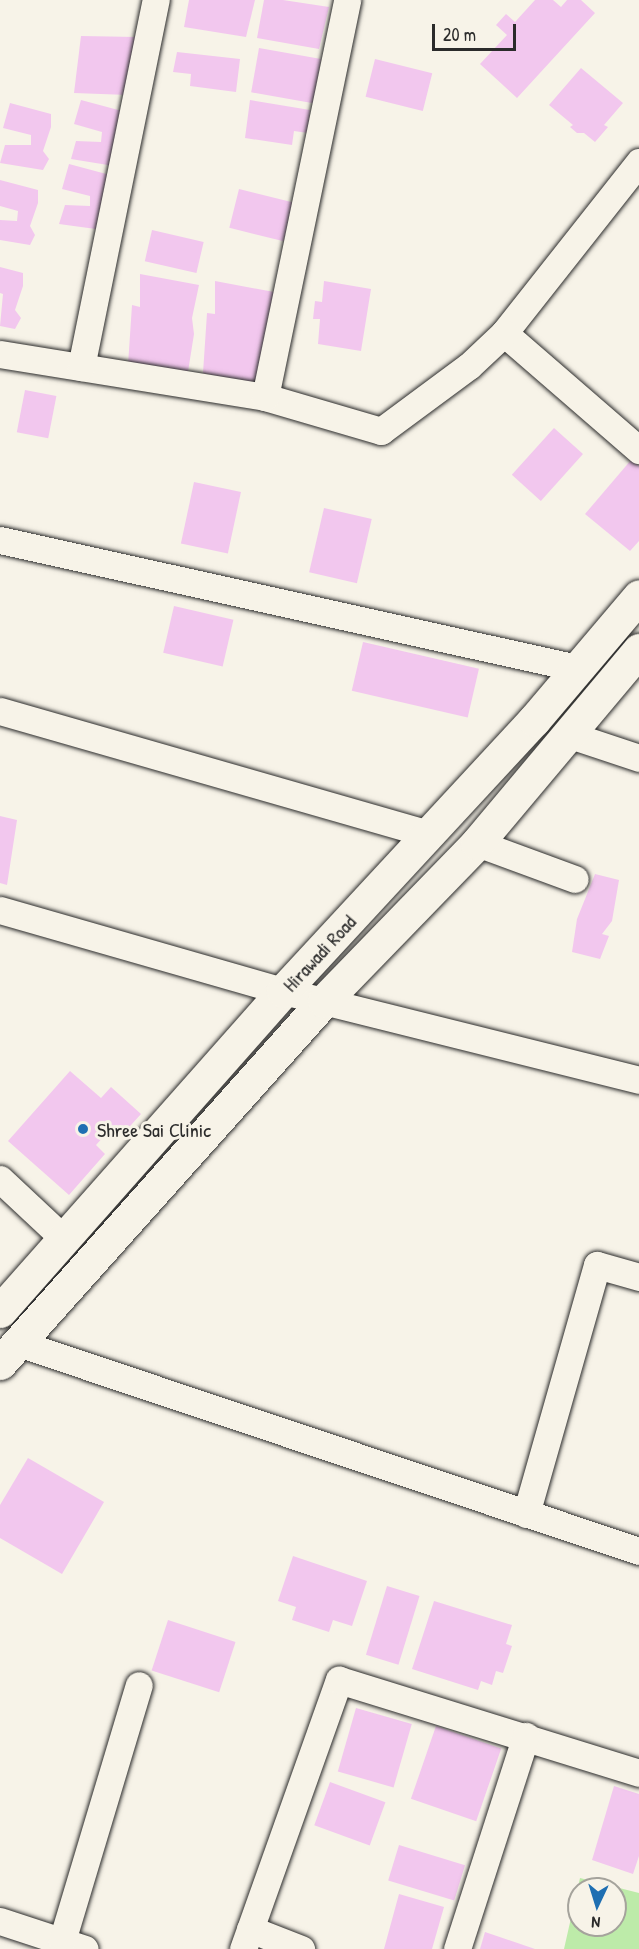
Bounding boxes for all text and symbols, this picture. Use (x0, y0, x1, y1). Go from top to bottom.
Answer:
scale bar (435, 12, 519, 50)
text: 20 m (443, 22, 476, 47)
street label: Hirawadi Road (277, 910, 361, 996)
place label: Shree Sai Clinic (97, 1117, 211, 1141)
marker: Shree Sai Clinic (74, 1120, 92, 1138)
north arrow (567, 1877, 627, 1937)
text: N (591, 1912, 601, 1934)

